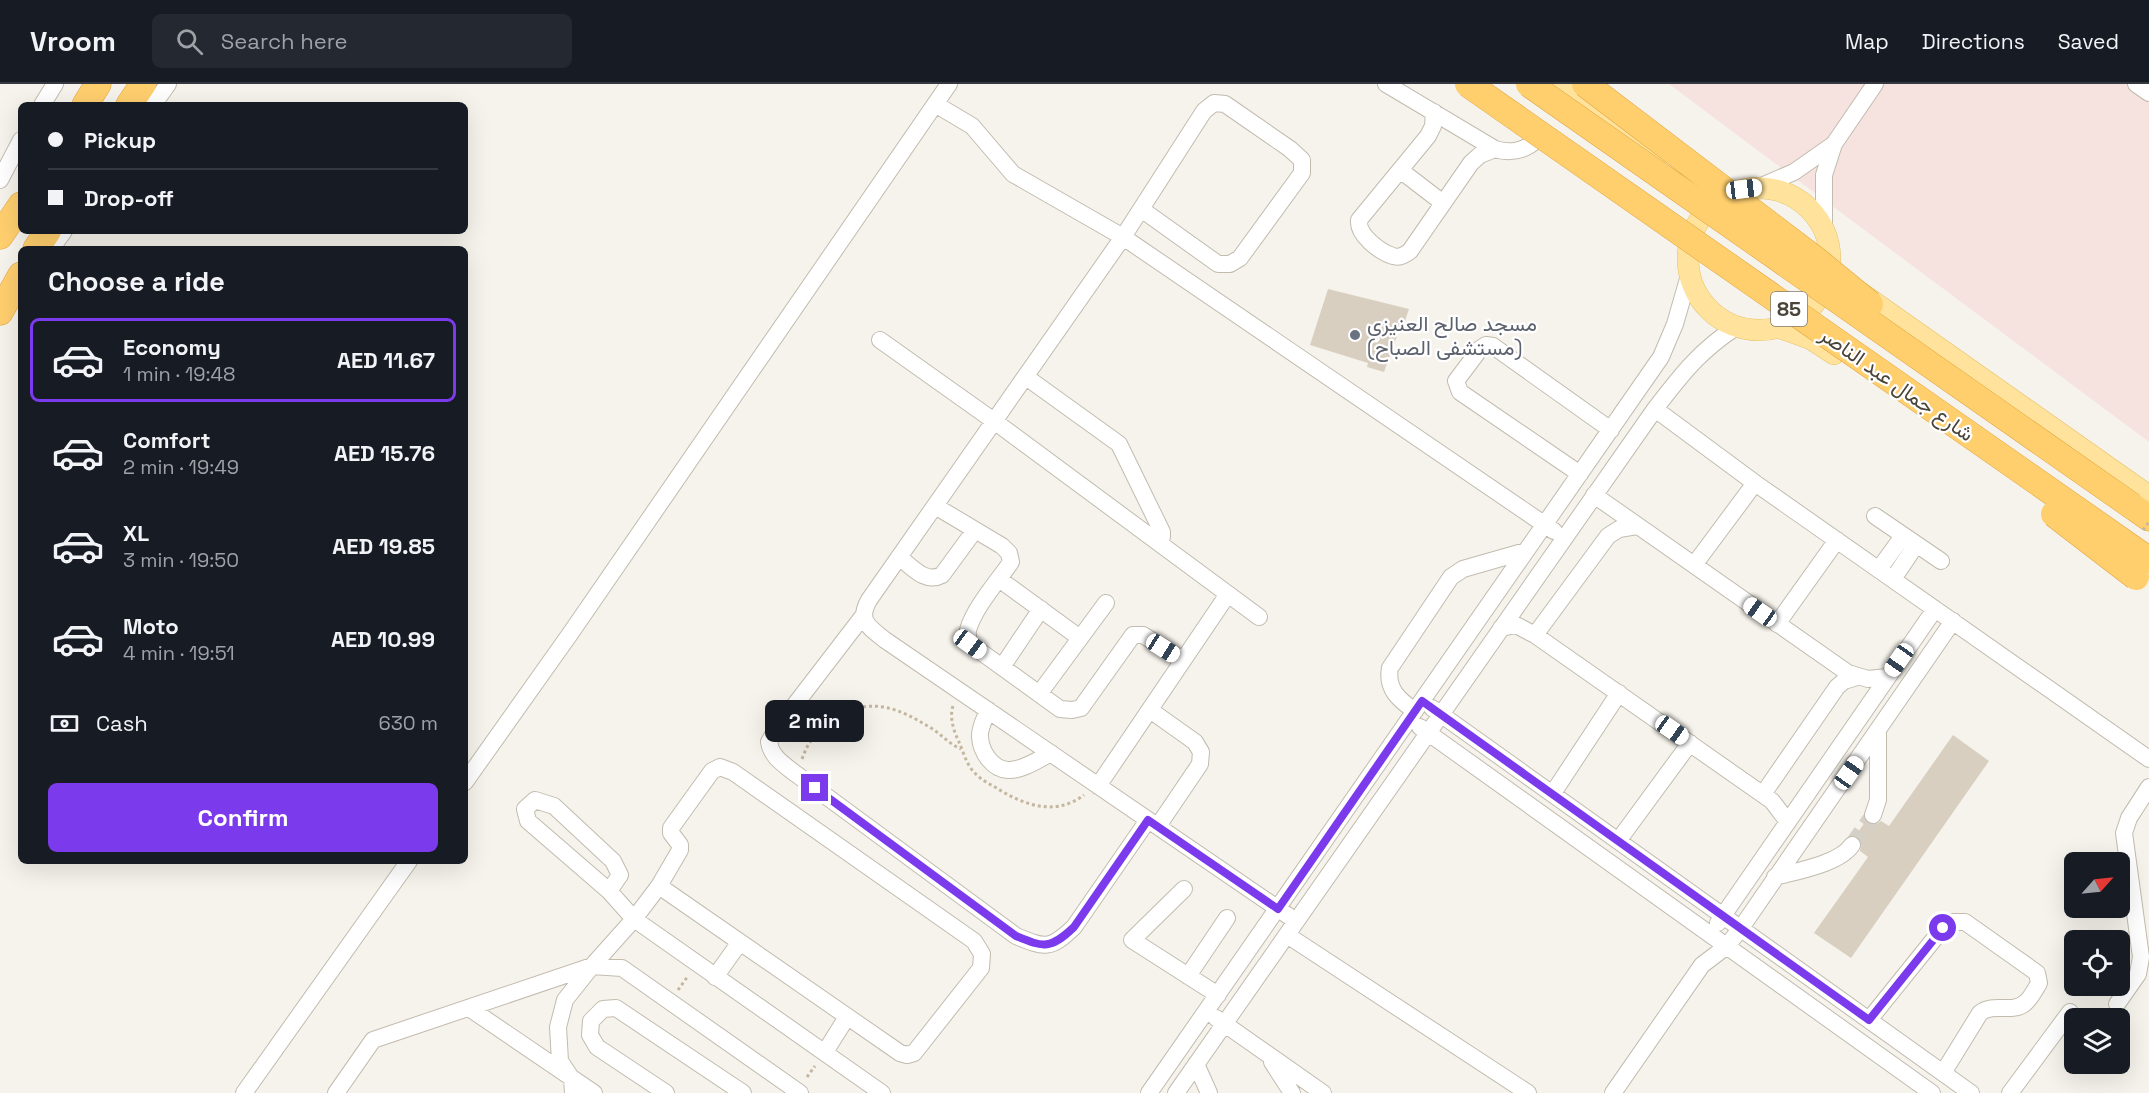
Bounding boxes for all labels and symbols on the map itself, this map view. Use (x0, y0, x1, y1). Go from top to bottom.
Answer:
car (1725, 178, 1763, 200)
road number: 85 (1771, 292, 1807, 326)
place label: مسجد صالح العنيزي (مستشفى الصباح) (1367, 310, 1537, 362)
street label: شارع جمال عبد الناصر (1813, 320, 1979, 448)
marker: مسجد صالح العنيزي (مستشفى الصباح) (1348, 328, 1362, 342)
car (1740, 594, 1780, 630)
car (950, 626, 990, 662)
car (1143, 631, 1183, 665)
car (1881, 640, 1917, 680)
callout: 2 min (766, 701, 864, 743)
car (1652, 712, 1692, 748)
car (1831, 753, 1867, 793)
route end (801, 774, 828, 801)
north arrow (2064, 852, 2130, 918)
route start (1929, 914, 1956, 941)

